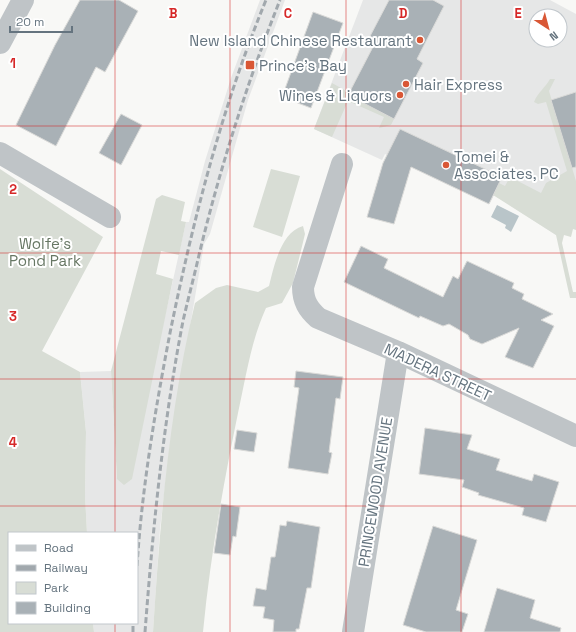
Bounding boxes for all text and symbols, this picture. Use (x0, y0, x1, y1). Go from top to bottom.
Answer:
text: B (169, 5, 178, 22)
text: C (284, 5, 292, 22)
text: D (399, 5, 408, 22)
text: E (514, 5, 522, 22)
scale bar (10, 8, 72, 34)
north arrow (528, 8, 568, 48)
text: 20 m (16, 14, 44, 30)
text: N (547, 28, 561, 44)
place label: New Island Chinese Restaurant (189, 31, 412, 50)
marker: New Island Chinese Restaurant (415, 35, 425, 45)
text: 1 (10, 55, 16, 72)
place label: Prince’s Bay (259, 56, 347, 75)
marker: Prince’s Bay (244, 59, 256, 71)
place label: Hair Express (414, 75, 503, 94)
marker: Hair Express (401, 79, 411, 89)
place label: Wines & Liquors (279, 86, 392, 105)
marker: Wines & Liquors (395, 90, 405, 100)
place label: Tomei & Associates, PC (454, 147, 559, 183)
marker: Tomei & Associates, PC (441, 160, 451, 170)
text: 2 (9, 181, 17, 198)
park label: Wolfe's Pond Park (9, 234, 81, 270)
text: 3 (9, 308, 17, 325)
street label: MADERA STREET (381, 339, 495, 405)
street label: PRINCEWOOD AVENUE (354, 416, 396, 568)
text: 4 (9, 434, 17, 451)
legend (8, 532, 138, 624)
text: Road (44, 540, 73, 556)
text: Railway (44, 560, 88, 576)
text: Park (44, 580, 69, 596)
text: Building (44, 600, 91, 616)

